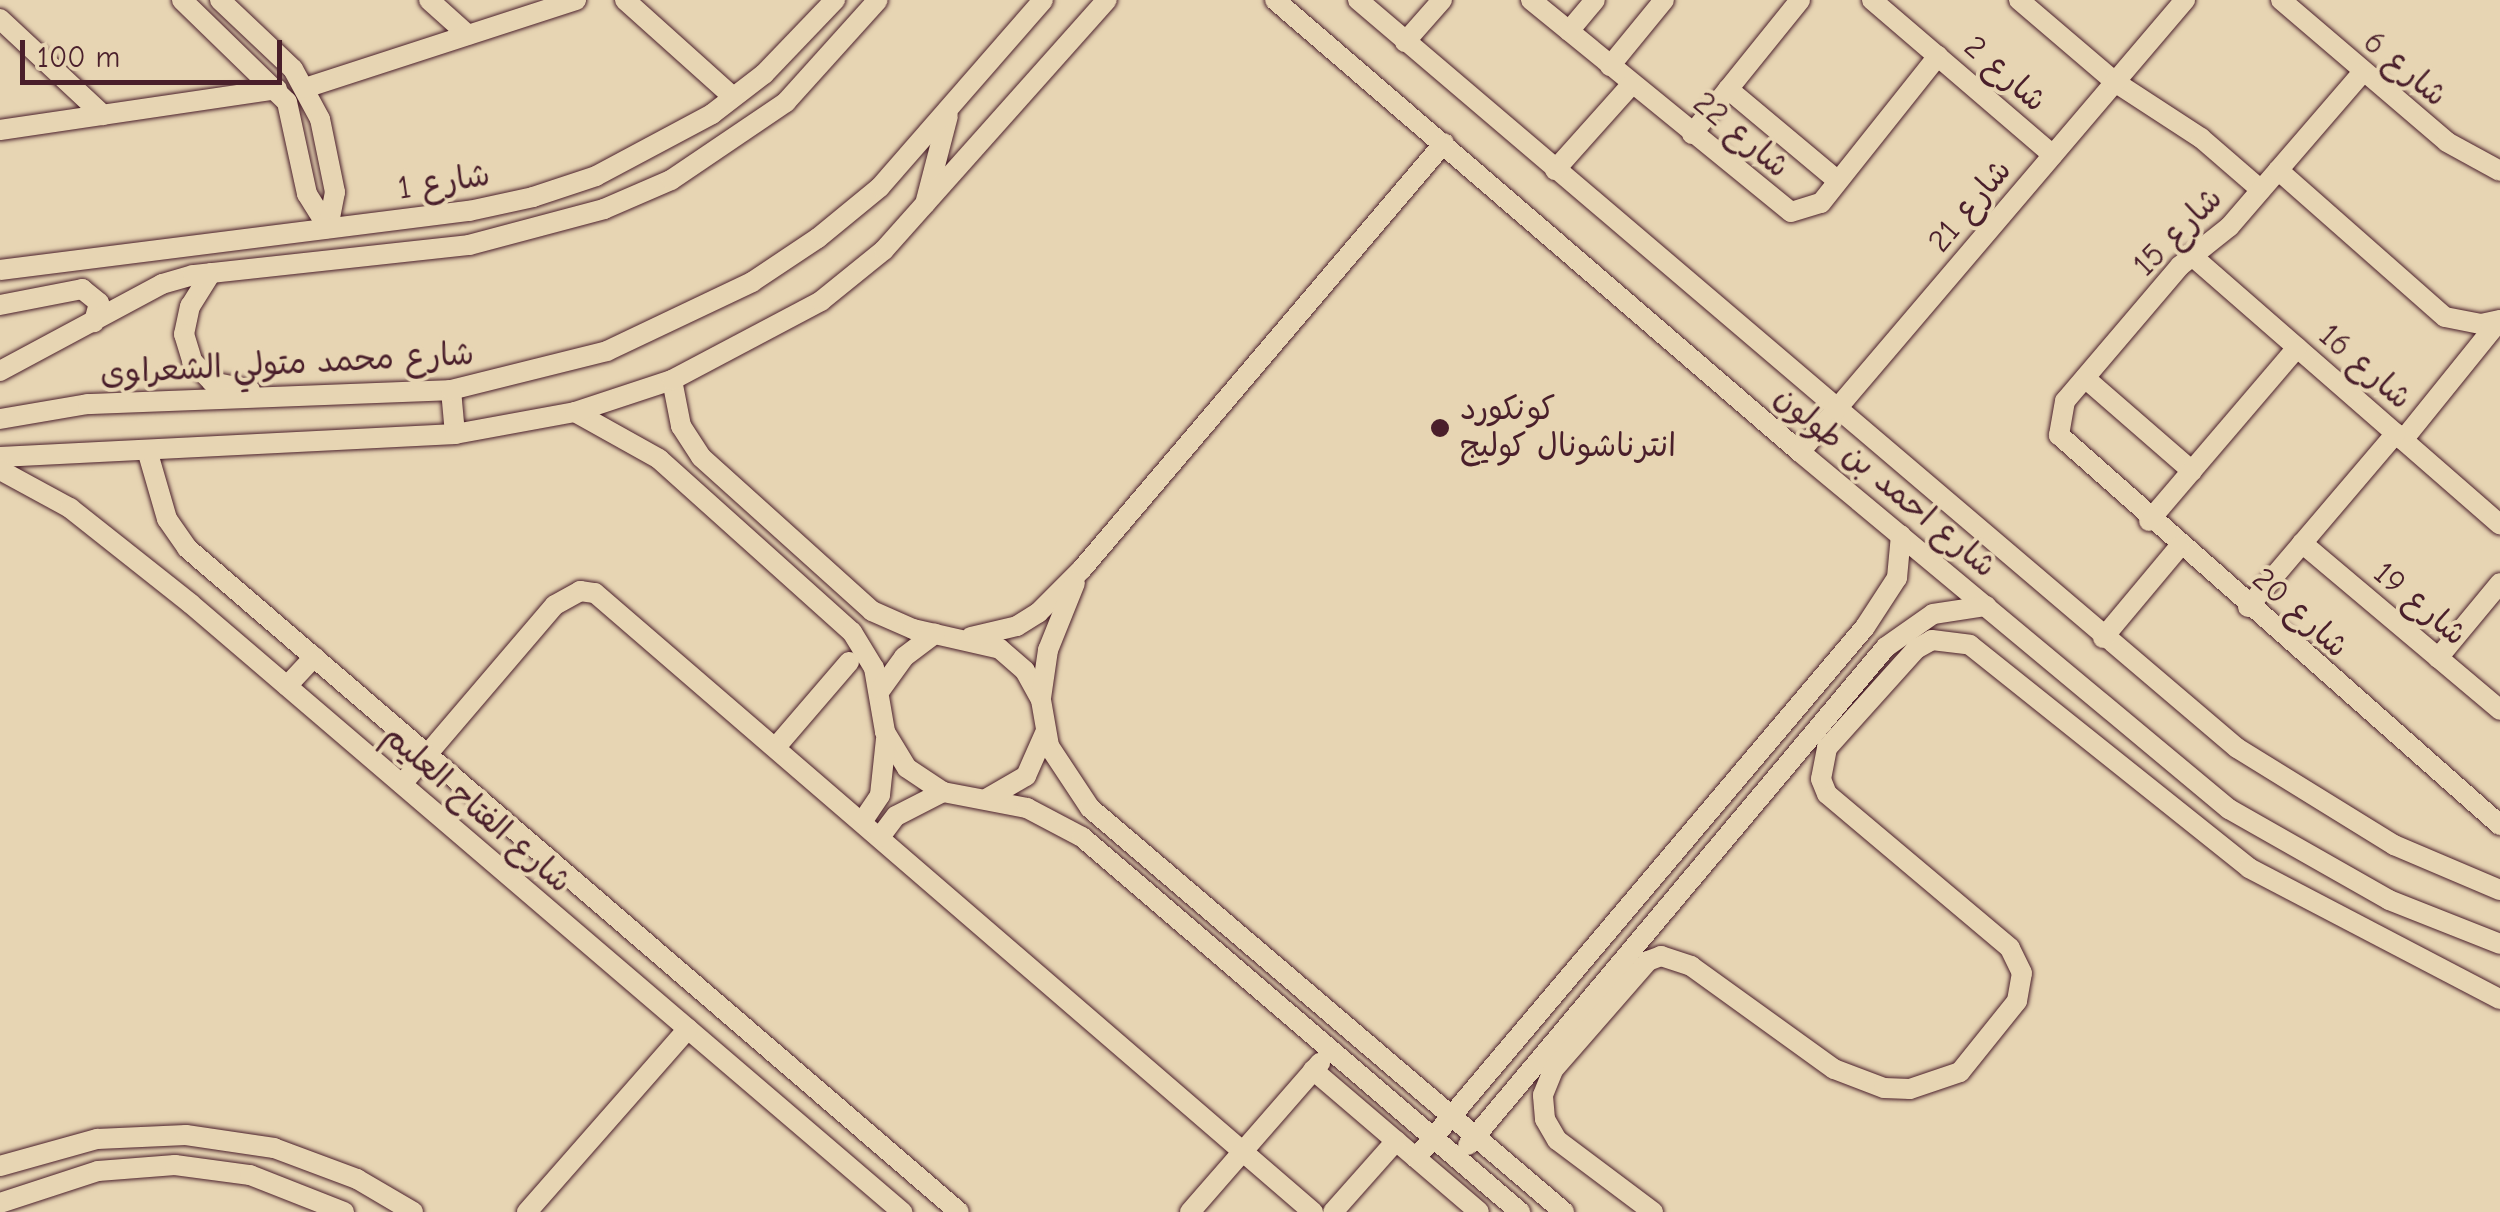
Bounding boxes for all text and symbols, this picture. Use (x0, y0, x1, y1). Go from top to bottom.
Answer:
scale bar (25, 20, 288, 82)
street label: شارع 6 (2355, 23, 2455, 115)
street label: شارع 2 (1956, 28, 2054, 120)
text: 100 m (37, 40, 120, 75)
street label: شارع 22 (1685, 84, 1797, 186)
street label: شارع 21 (1920, 152, 2020, 260)
street label: شارع 1 (395, 156, 493, 208)
street label: شارع 15 (2126, 180, 2230, 284)
street label: شارع 16 (2311, 316, 2419, 418)
street label: شارع محمد متولي الشعراوى (99, 335, 475, 393)
street label: شارع احمد بن طولون (1766, 378, 2004, 586)
place label: كونكورد انترناشونال كوليج (1460, 391, 1676, 466)
marker: كونكورد انترناشونال كوليج (1429, 417, 1451, 439)
street label: شارع 19 (2366, 554, 2474, 654)
street label: شارع 20 (2244, 560, 2356, 666)
street label: شارع الفتاح العليم (375, 717, 579, 901)

